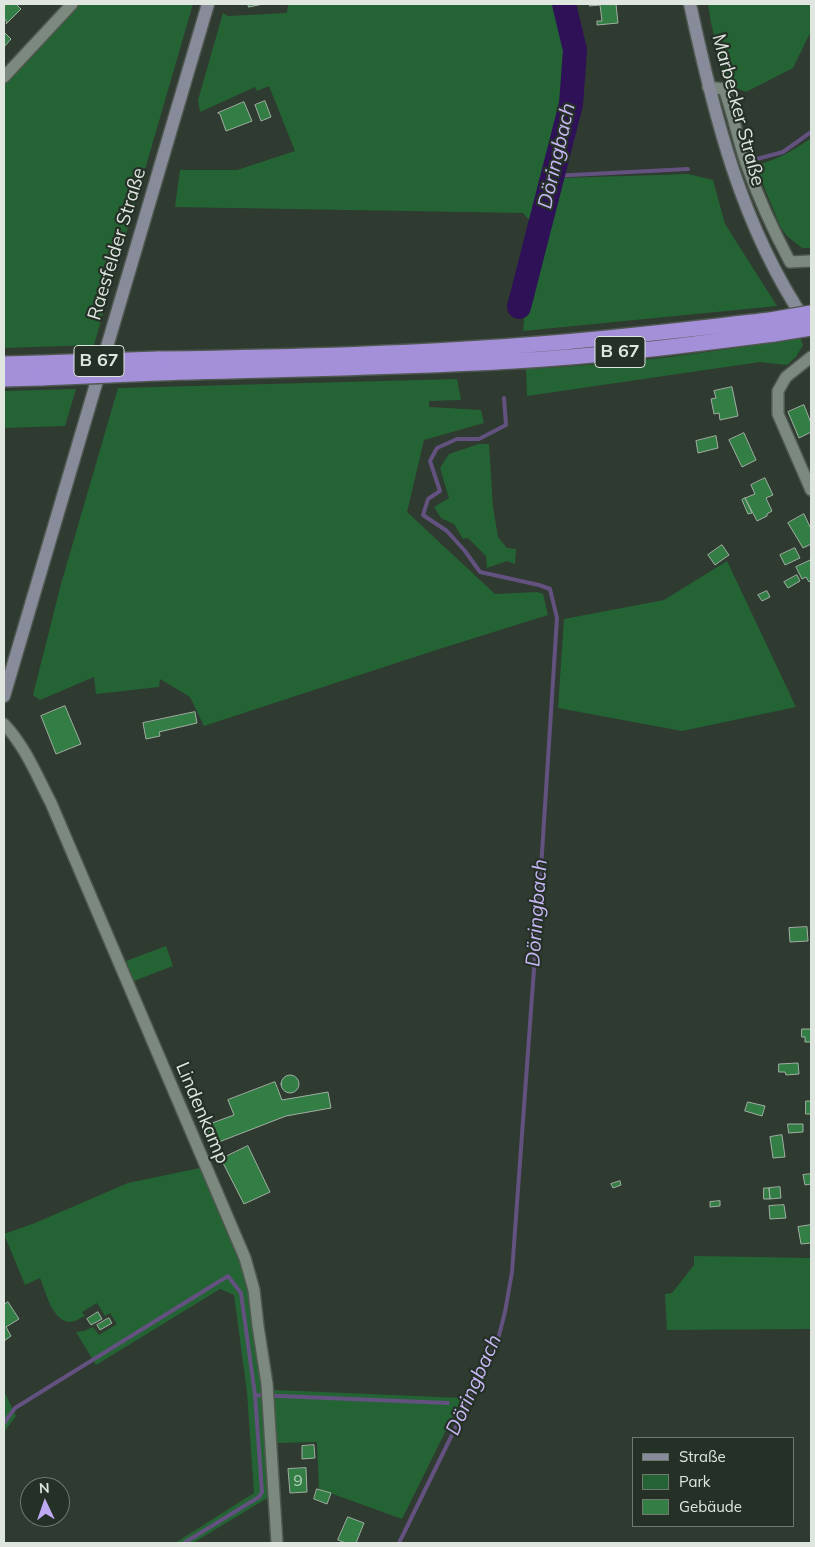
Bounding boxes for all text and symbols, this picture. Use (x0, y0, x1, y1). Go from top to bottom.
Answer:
street label: Marbecker Straße (707, 31, 769, 189)
water label: Döringbach (533, 101, 581, 211)
street label: Raesfelder Straße (83, 165, 151, 323)
road number: B 67 (595, 337, 645, 368)
road number: B 67 (74, 346, 124, 376)
water label: Döringbach (521, 858, 553, 968)
street label: Lindenkamp (170, 1059, 234, 1167)
water label: Döringbach (441, 1331, 507, 1439)
legend (632, 1437, 795, 1527)
text: Straße (679, 1447, 726, 1466)
house number: 9 (293, 1471, 303, 1491)
text: Park (679, 1472, 711, 1491)
north arrow (20, 1477, 70, 1527)
text: N (39, 1479, 50, 1497)
text: Gebäude (679, 1497, 742, 1516)

